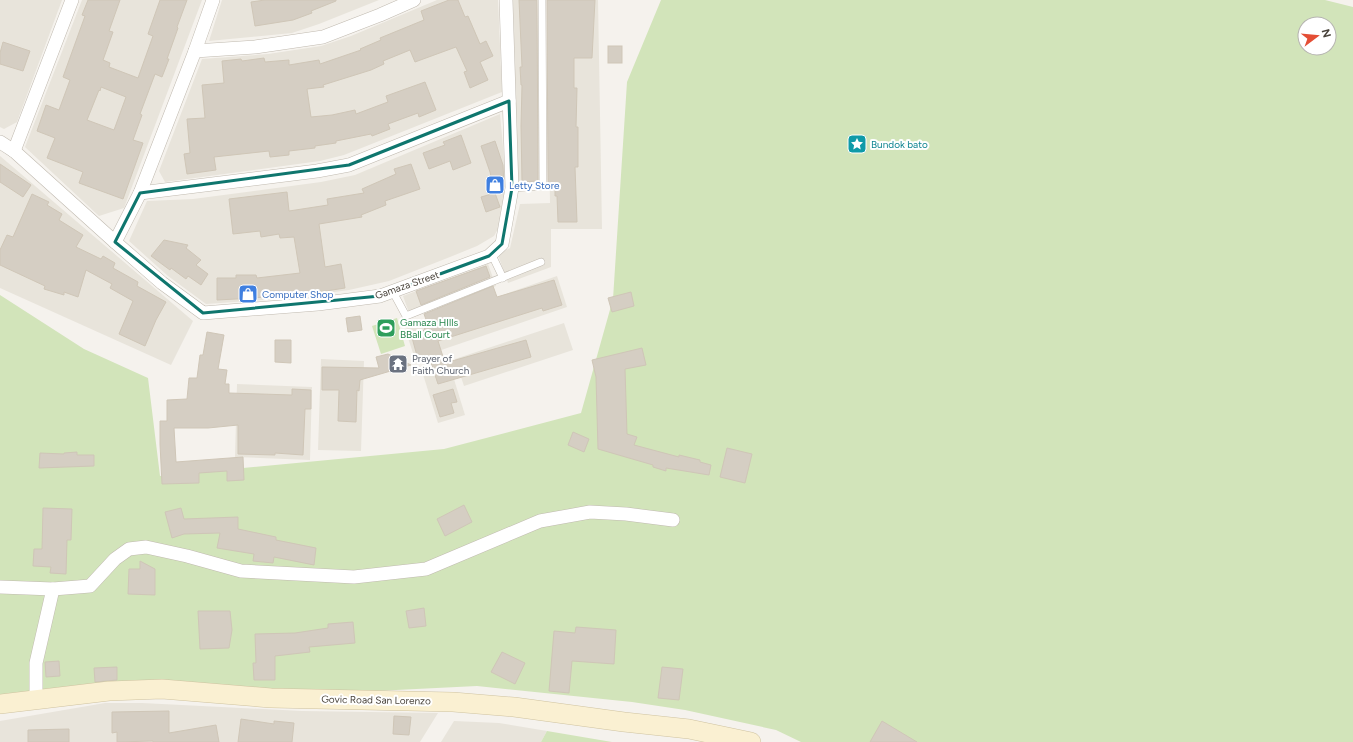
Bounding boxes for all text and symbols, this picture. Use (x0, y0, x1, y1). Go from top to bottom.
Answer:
north arrow (1297, 16, 1337, 56)
text: N (1319, 27, 1334, 39)
place icon: Bundok bato (846, 133, 868, 155)
place label: Bundok bato (871, 138, 928, 151)
shop icon: Letty Store (484, 174, 506, 196)
place label: Letty Store (509, 179, 560, 192)
street label: Gamaza Street (373, 268, 441, 302)
shop icon: Computer Shop (237, 283, 259, 305)
place label: Computer Shop (262, 288, 334, 301)
place label: Gamaza HIlls BBall Court (400, 316, 458, 341)
sports icon: Gamaza HIlls BBall Court (375, 317, 397, 339)
place label: Prayer of Faith Church (412, 352, 470, 377)
temple icon: Prayer of Faith Church (387, 353, 409, 375)
street label: Govic Road San Lorenzo (321, 693, 431, 707)

